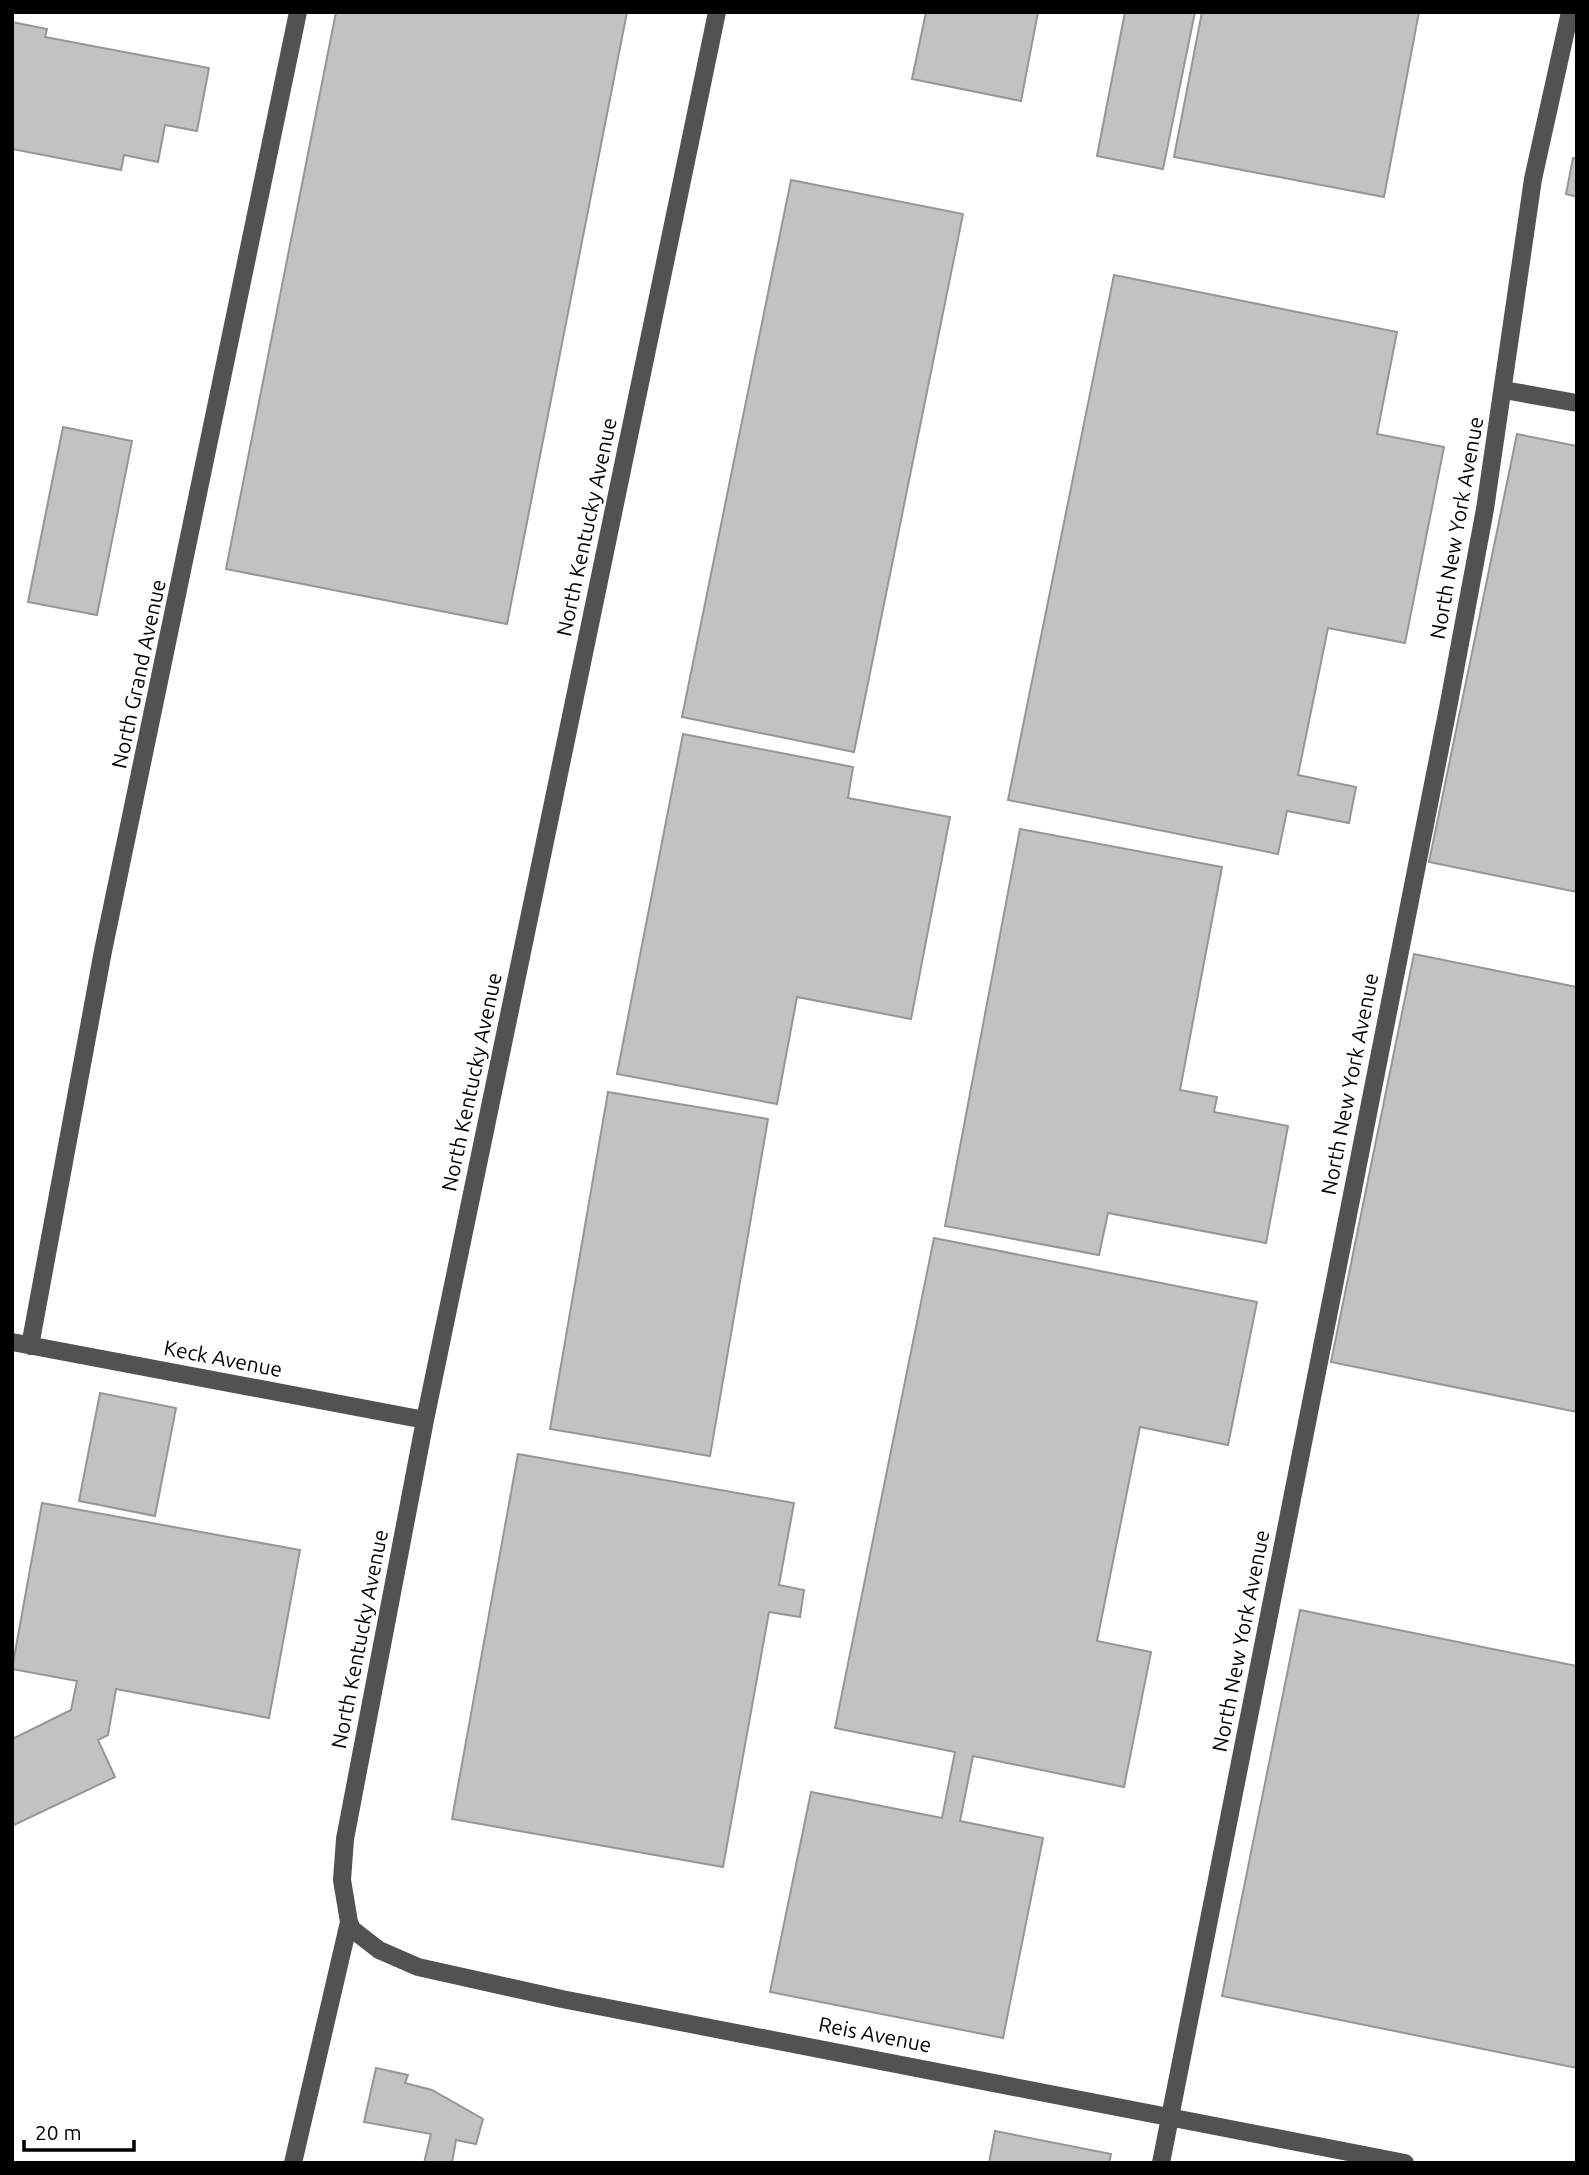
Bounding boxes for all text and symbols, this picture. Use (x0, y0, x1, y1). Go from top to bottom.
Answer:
street label: North Kentucky Avenue (551, 415, 621, 638)
street label: North New York Avenue (1425, 415, 1487, 641)
street label: North Grand Avenue (106, 577, 170, 771)
street label: North Kentucky Avenue (436, 970, 506, 1193)
street label: North New York Avenue (1316, 971, 1382, 1197)
street label: Keck Avenue (162, 1335, 284, 1381)
street label: North Kentucky Avenue (326, 1527, 392, 1750)
street label: North New York Avenue (1207, 1528, 1273, 1754)
street label: Reis Avenue (817, 2011, 934, 2057)
scale bar (24, 2108, 135, 2152)
text: 20 m (35, 2120, 82, 2144)

